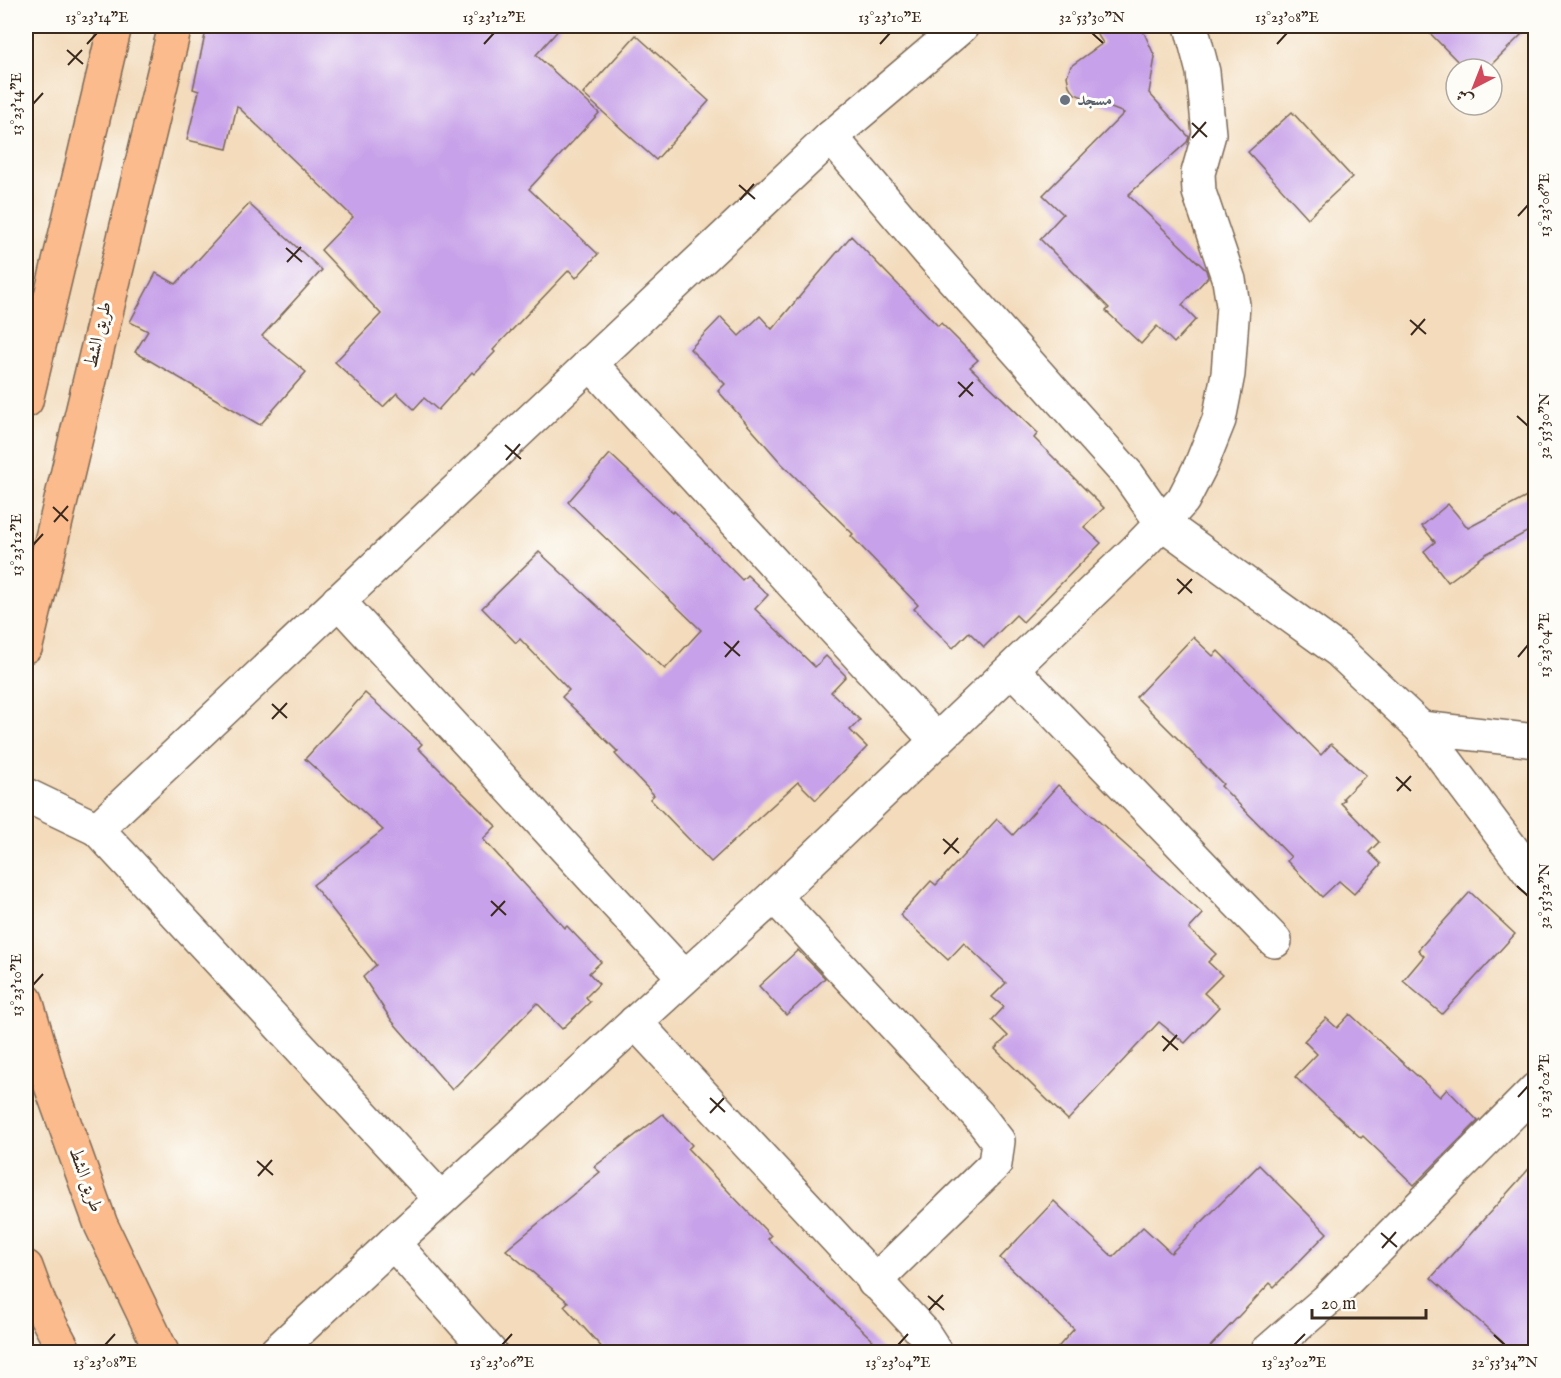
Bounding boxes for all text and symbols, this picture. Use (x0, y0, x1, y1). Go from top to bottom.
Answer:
text: 13°23'14"E (65, 8, 129, 27)
text: 13°23'12"E (462, 8, 526, 27)
text: 13°23'10"E (858, 8, 922, 27)
text: 32°53'30"N (1059, 8, 1125, 27)
text: 13°23'08"E (1255, 8, 1319, 27)
north arrow (1444, 57, 1504, 117)
text: 13°23'14"E (7, 72, 26, 136)
text: ش (1453, 84, 1478, 109)
place label: مسجد (1077, 89, 1112, 112)
marker: مسجد (1058, 93, 1072, 107)
text: 13°23'06"E (1535, 173, 1554, 237)
street label: طريق الشط (80, 299, 118, 371)
text: 32°53'30"N (1535, 393, 1554, 459)
text: 13°23'12"E (7, 513, 26, 577)
text: 13°23'04"E (1535, 612, 1554, 678)
text: 32°53'32"N (1535, 863, 1554, 929)
text: 13°23'10"E (7, 953, 26, 1017)
text: 13°23'02"E (1535, 1054, 1554, 1118)
street label: طريق الشط (63, 1144, 107, 1216)
scale bar (1312, 1282, 1426, 1320)
text: 20 m (1321, 1293, 1356, 1316)
text: 13°23'08"E (73, 1353, 137, 1372)
text: 13°23'06"E (470, 1353, 534, 1372)
text: 13°23'04"E (865, 1353, 931, 1372)
text: 13°23'02"E (1262, 1353, 1326, 1372)
text: 32°53'34"N (1472, 1353, 1538, 1372)

